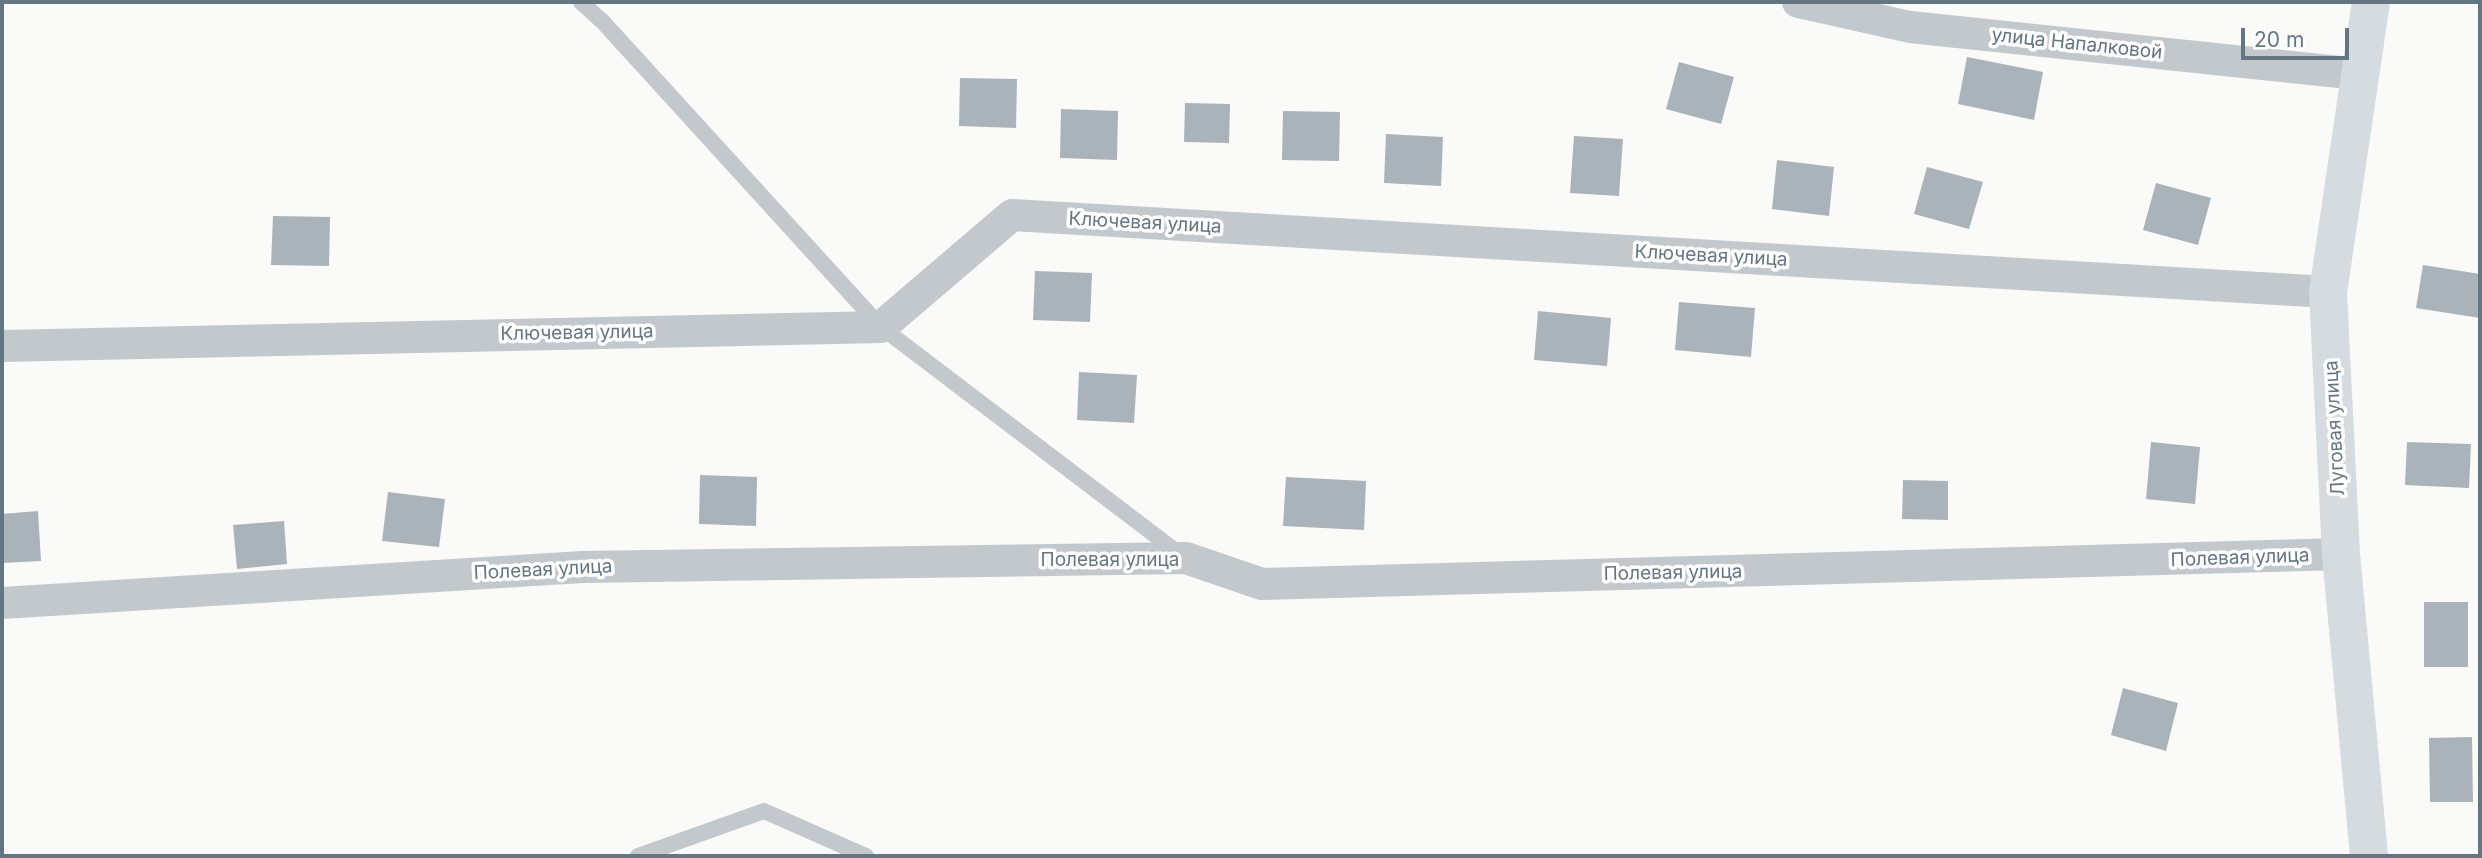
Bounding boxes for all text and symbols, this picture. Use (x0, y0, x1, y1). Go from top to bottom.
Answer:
scale bar (2244, 14, 2352, 58)
street label: улица Напалковой (1991, 24, 2163, 64)
text: 20 m (2254, 27, 2304, 52)
street label: Ключевая улица (1068, 208, 1222, 238)
street label: Ключевая улица (1634, 241, 1788, 271)
street label: Ключевая улица (500, 320, 654, 346)
street label: Луговая улица (2320, 360, 2350, 496)
street label: Полевая улица (2170, 544, 2310, 572)
street label: Полевая улица (1041, 549, 1179, 571)
street label: Полевая улица (473, 555, 613, 585)
street label: Полевая улица (1603, 560, 1743, 586)

